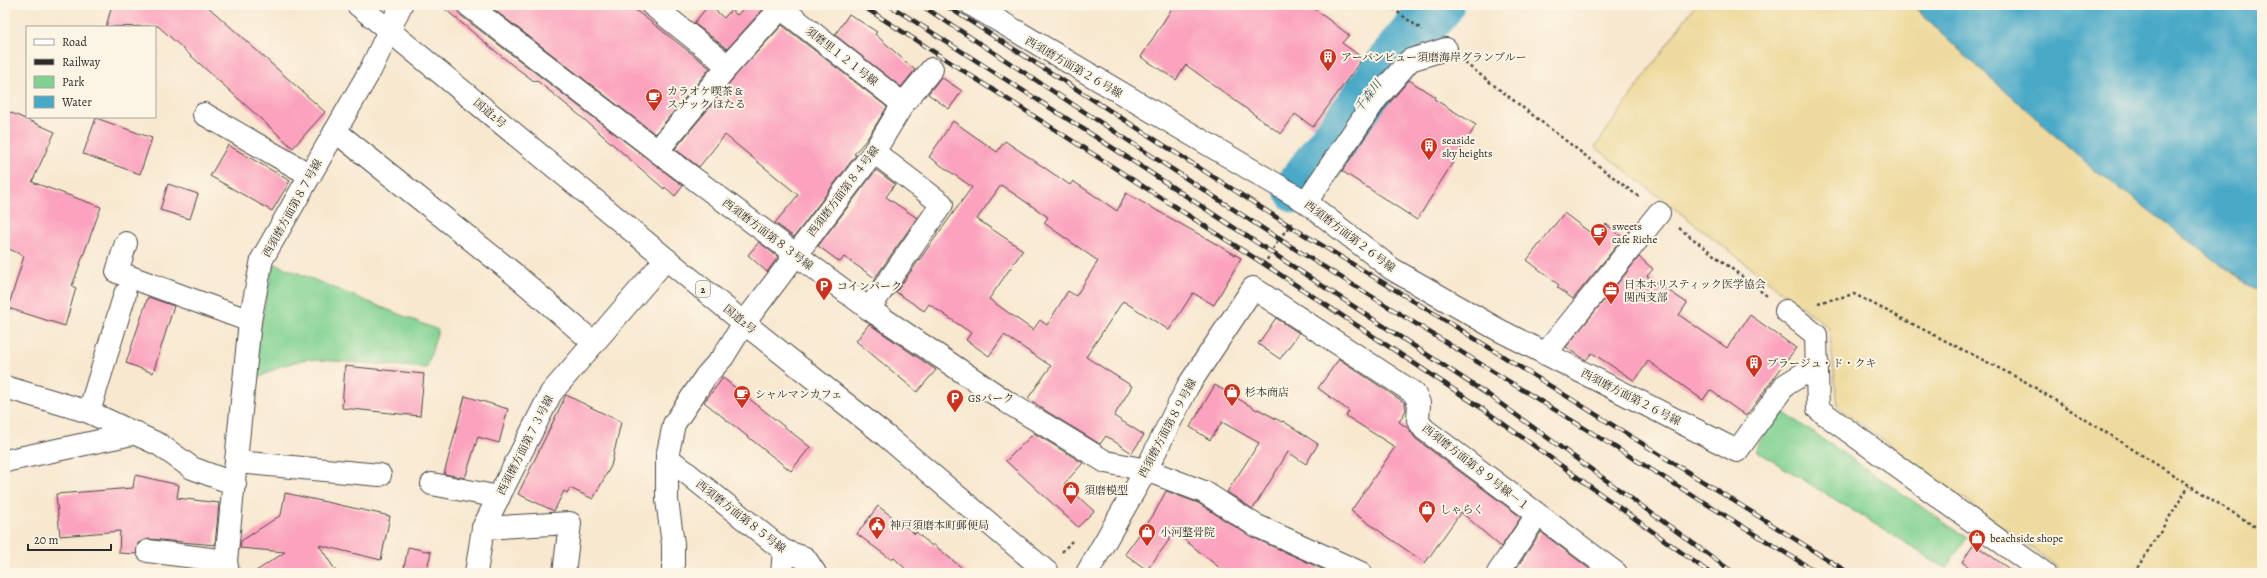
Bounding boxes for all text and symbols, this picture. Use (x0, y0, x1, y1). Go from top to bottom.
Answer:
street label: 須磨里１２１号線 (802, 23, 881, 89)
legend (26, 26, 156, 118)
street label: 西須磨方面第２６号線 (1022, 33, 1125, 101)
text: Road (62, 34, 88, 50)
building icon: アーバンビュー須磨海岸グランブルー (1318, 47, 1338, 72)
place label: アーバンビュー須磨海岸グランブルー (1341, 50, 1527, 65)
text: Railway (62, 54, 101, 70)
text: Park (62, 74, 85, 90)
water label: 千森川 (1351, 75, 1386, 115)
place label: カラオケ喫茶 & スナック ほたる (667, 84, 746, 112)
cafe icon: カラオケ喫茶 & スナック ほたる (644, 87, 664, 112)
text: Water (61, 94, 92, 110)
street label: 国道2号 (470, 95, 509, 131)
place label: seaside sky heights (1442, 133, 1492, 161)
building icon: seaside sky heights (1419, 136, 1439, 161)
street label: 西須磨方面第８４号線 (804, 143, 882, 240)
street label: 西須磨方面第８７号線 (259, 157, 326, 260)
street label: 西須磨方面第８３号線 (719, 195, 816, 273)
street label: 西須磨方面第２６号線 (1301, 197, 1398, 275)
place label: sweets cafe Riche (1612, 219, 1657, 247)
cafe icon: sweets cafe Riche (1589, 222, 1609, 247)
parking icon: コインパーク (814, 276, 834, 301)
place label: 日本ホリスティック医学協会 関西支部 (1624, 277, 1766, 305)
place label: コインパーク (837, 279, 902, 294)
office icon: 日本ホリスティック医学協会 関西支部 (1601, 280, 1621, 305)
road number: 2 (696, 281, 710, 297)
street label: 国道2号 (720, 302, 759, 337)
building icon: プラージュ・ド・クキ (1744, 353, 1764, 378)
place label: プラージュ・ド・クキ (1767, 356, 1877, 371)
street label: 西須磨方面第２６号線 (1578, 366, 1683, 429)
street label: 西須磨方面第８９号線 (1135, 376, 1200, 480)
shop icon: 杉本商店 (1222, 382, 1242, 407)
cafe icon: シャルマンカフェ (732, 384, 752, 409)
place label: 杉本商店 (1245, 385, 1289, 400)
place label: シャルマンカフェ (755, 387, 842, 402)
parking icon: GSパーク (945, 388, 965, 413)
place label: GSパーク (968, 391, 1014, 406)
street label: 西須磨方面第７３号線 (494, 393, 557, 498)
street label: 西須磨方面第８９号線－１ (1419, 421, 1532, 514)
street label: 西須磨方面第８５号線 (693, 477, 789, 556)
shop icon: 須磨模型 (1061, 480, 1081, 505)
place label: 須磨模型 (1084, 483, 1128, 498)
shop icon: しゃらく (1417, 499, 1437, 524)
place label: しゃらく (1440, 502, 1484, 517)
public building icon: 神戸須磨本町郵便局 (867, 515, 887, 540)
place label: 神戸須磨本町郵便局 (890, 518, 989, 533)
shop icon: 小河整骨院 (1137, 522, 1157, 547)
place label: 小河整骨院 (1160, 525, 1215, 540)
scale bar (28, 526, 111, 552)
shop icon: beachside shope (1967, 528, 1987, 553)
place label: beachside shope (1990, 531, 2063, 546)
text: 20 m (34, 532, 58, 548)

